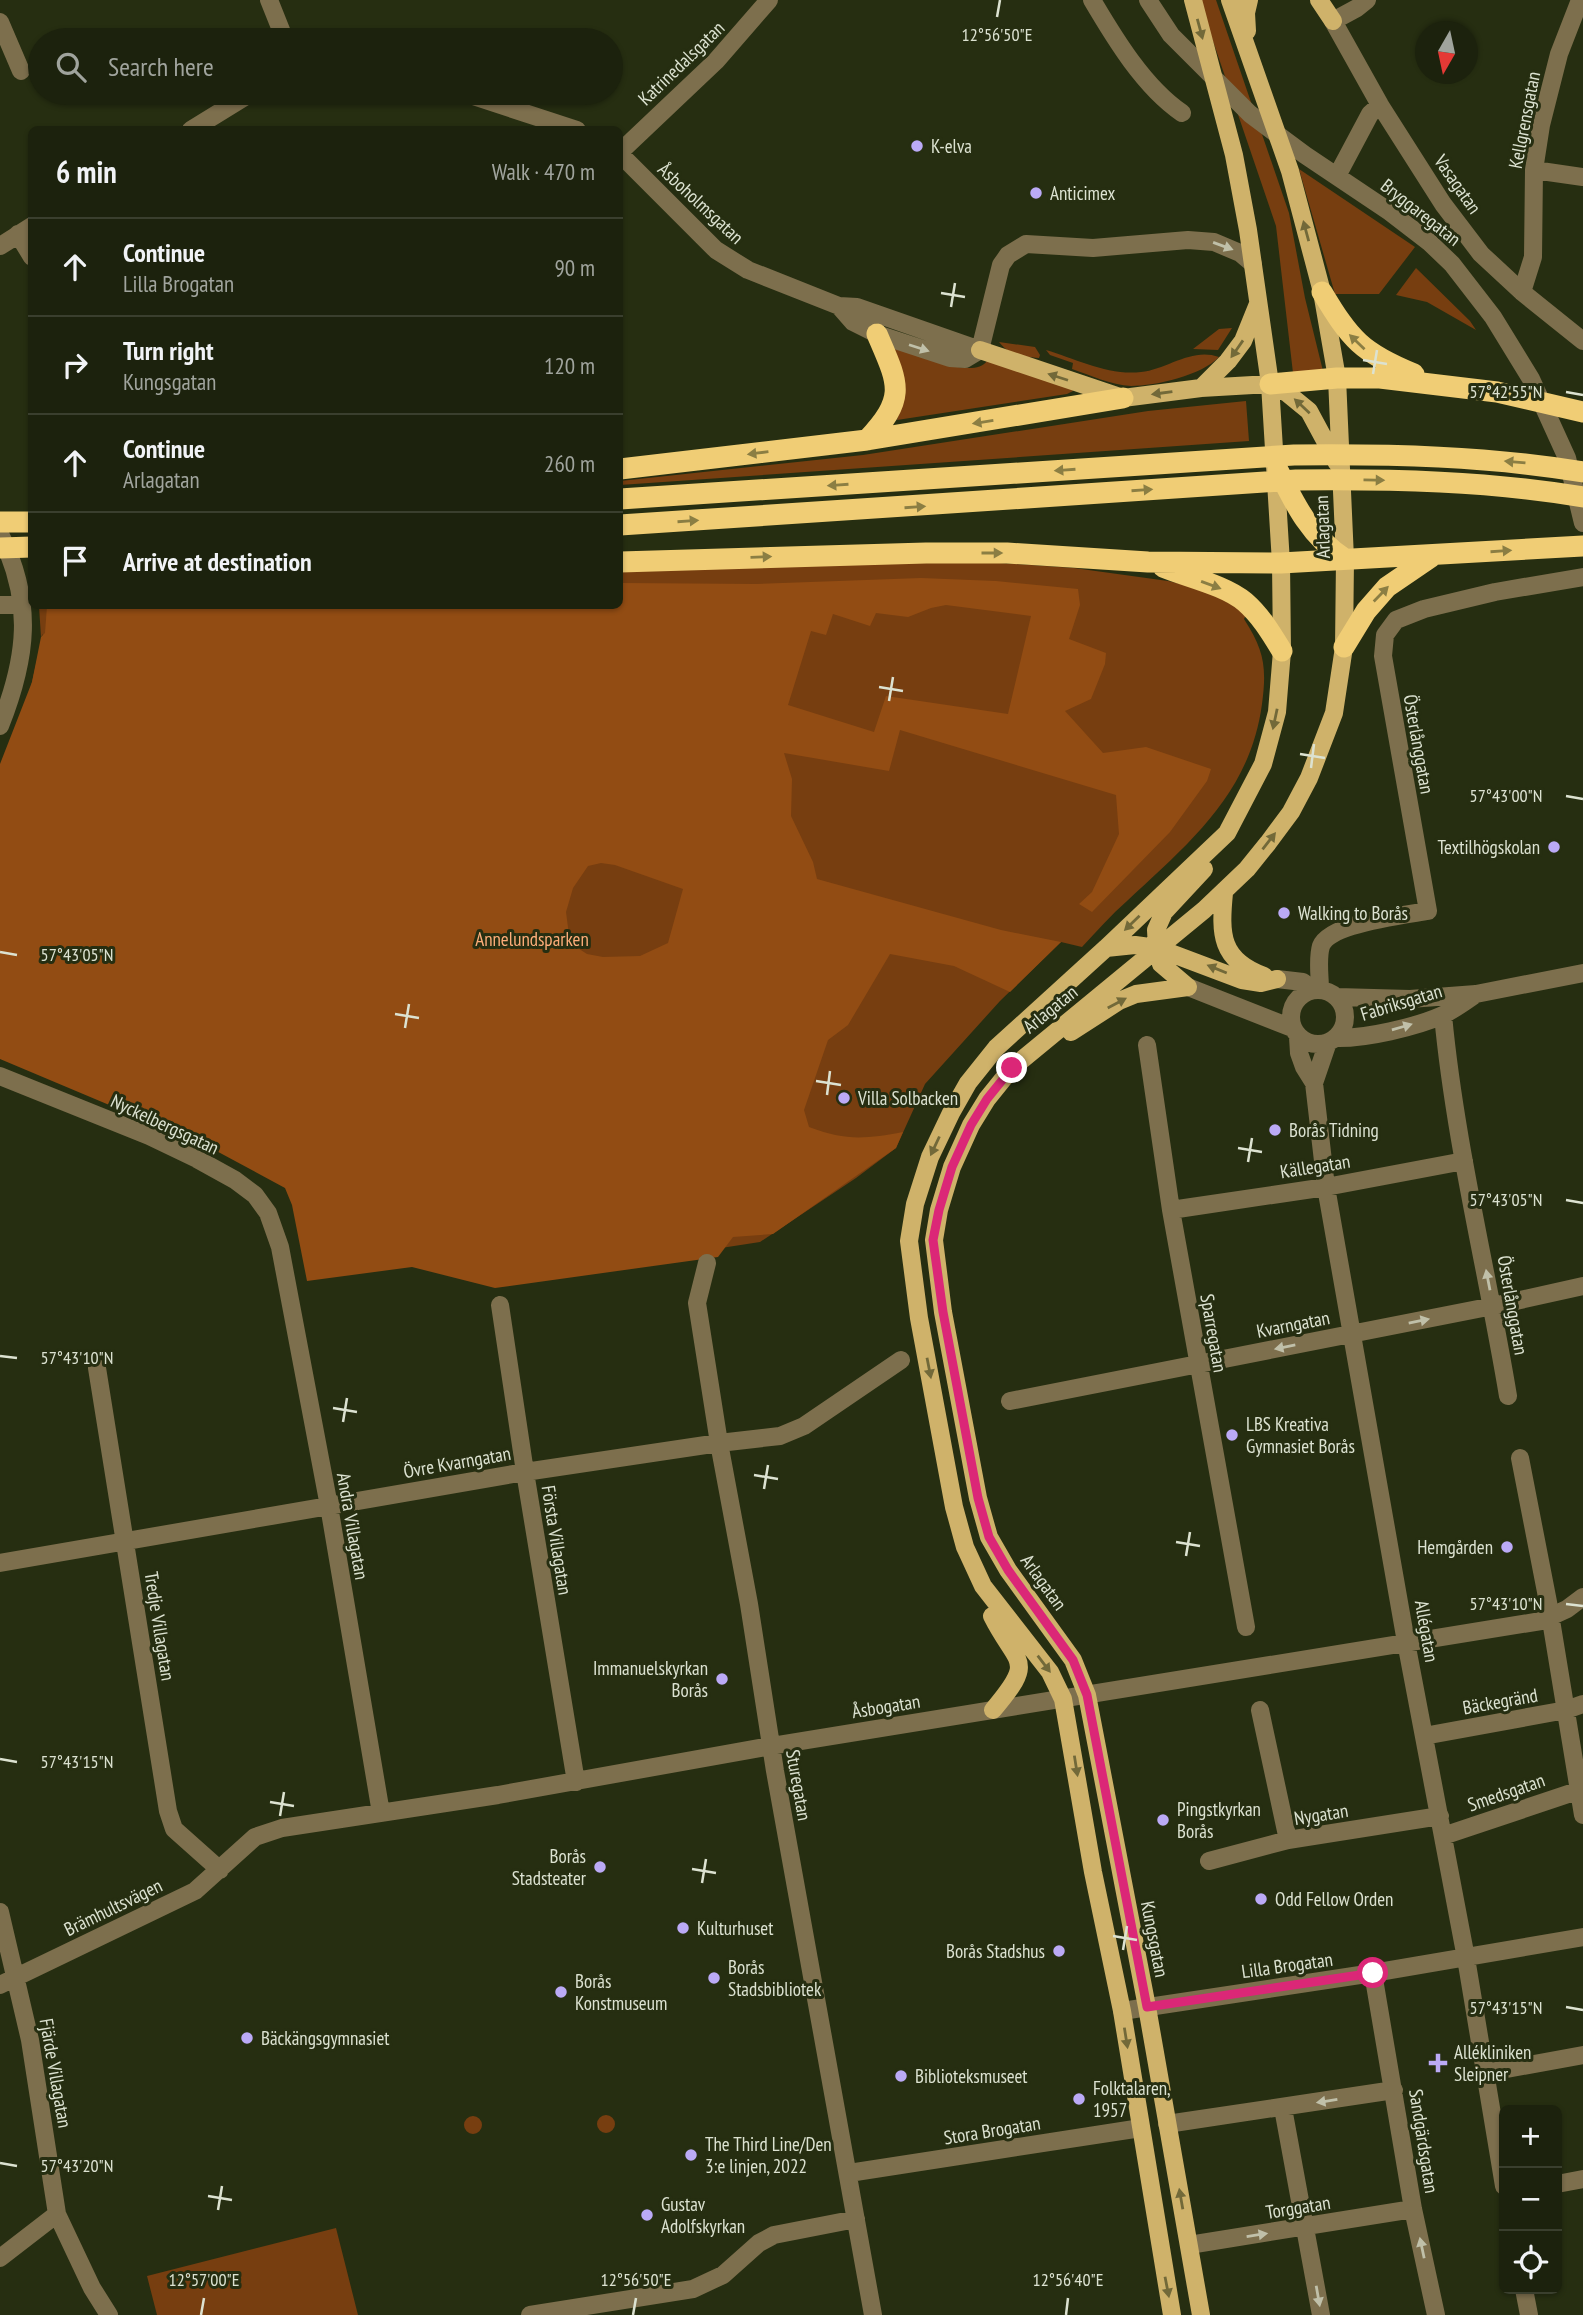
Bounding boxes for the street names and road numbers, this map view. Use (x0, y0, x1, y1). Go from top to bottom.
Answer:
street label: Katrinedalsgatan (633, 16, 729, 110)
street label: Kellgrensgatan (1503, 69, 1545, 171)
street label: Vasagatan (1428, 149, 1487, 218)
street label: Åsboholmsgatan (653, 157, 749, 249)
street label: Bryggaregatan (1376, 173, 1466, 251)
street label: Arlagatan (1309, 495, 1335, 559)
street label: Österlånggatan (1398, 692, 1440, 796)
street label: Fabriksgatan (1357, 978, 1445, 1026)
street label: Arlagatan (1018, 980, 1082, 1038)
street label: Nyckelbergsgatan (107, 1089, 223, 1159)
street label: Källegatan (1278, 1149, 1352, 1183)
street label: Österlånggatan (1492, 1253, 1534, 1357)
street label: Sparregatan (1195, 1292, 1233, 1374)
street label: Kvarngatan (1254, 1305, 1332, 1343)
street label: Övre Kvarngatan (401, 1441, 513, 1483)
street label: Andra Villagatan (332, 1471, 374, 1581)
street label: Första Villagatan (537, 1484, 577, 1596)
street label: Arlagatan (1016, 1549, 1072, 1615)
street label: Tredje Villagatan (140, 1570, 180, 1682)
street label: Allégatan (1410, 1598, 1444, 1664)
street label: Bäckegränd (1461, 1683, 1539, 1719)
street label: Åsbogatan (850, 1689, 922, 1723)
street label: Sturegatan (781, 1748, 817, 1822)
street label: Smedsgatan (1464, 1768, 1548, 1816)
street label: Nygatan (1292, 1798, 1350, 1830)
street label: Brämhultsvägen (60, 1873, 166, 1941)
street label: Kungsgatan (1136, 1899, 1174, 1979)
street label: Lilla Brogatan (1240, 1947, 1334, 1983)
street label: Fjärde Villagatan (35, 2016, 77, 2130)
street label: Sandgärdsgatan (1404, 2087, 1444, 2195)
street label: Stora Brogatan (942, 2111, 1042, 2149)
street label: Torggatan (1264, 2190, 1332, 2224)

